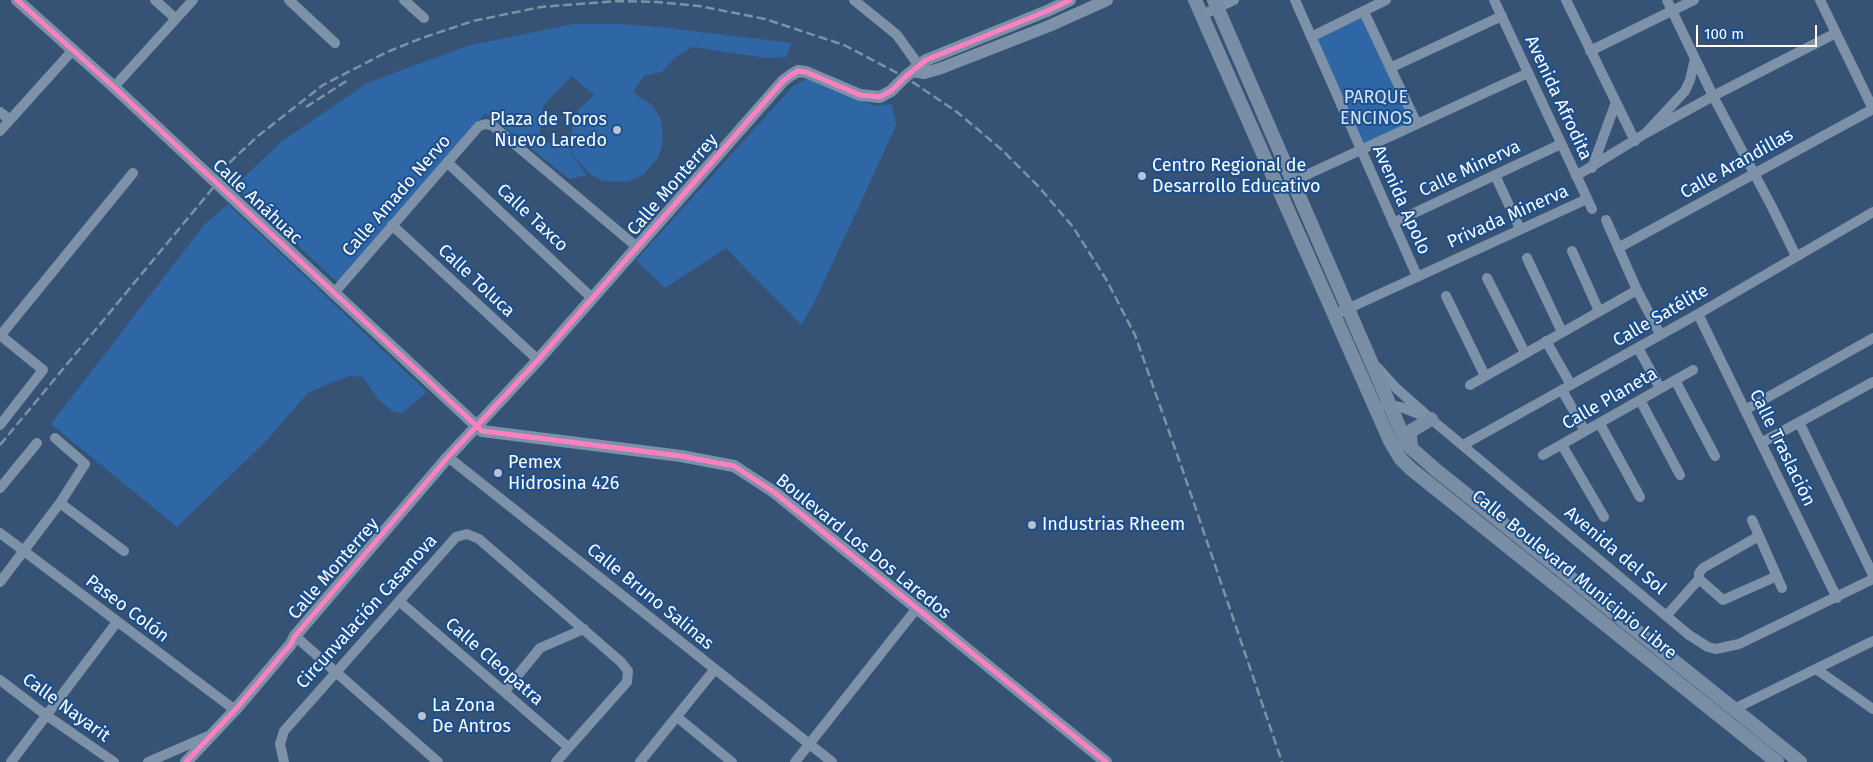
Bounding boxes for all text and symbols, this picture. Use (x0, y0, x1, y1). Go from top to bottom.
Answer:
scale bar (1698, 15, 1819, 47)
text: 100 m (1704, 25, 1744, 43)
street label: Avenida Afrodita (1520, 32, 1596, 164)
park label: PARQUE ENCINOS (1340, 87, 1412, 130)
place label: Plaza de Toros Nuevo Laredo (490, 109, 607, 152)
marker: Plaza de Toros Nuevo Laredo (611, 124, 623, 136)
street label: Calle Arandillas (1677, 124, 1797, 204)
street label: Calle Monterrey (623, 130, 723, 240)
street label: Calle Amado Nervo (338, 131, 456, 261)
street label: Calle Minerva (1416, 136, 1524, 202)
street label: Avenida Apolo (1367, 142, 1435, 258)
street label: Calle Anáhuac (208, 155, 306, 249)
place label: Centro Regional de Desarrollo Educativo (1152, 155, 1321, 198)
marker: Centro Regional de Desarrollo Educativo (1136, 170, 1148, 182)
street label: Calle Taxco (492, 179, 572, 257)
street label: Privada Minerva (1444, 181, 1572, 253)
street label: Calle Toluca (433, 240, 519, 322)
street label: Calle Satélite (1609, 280, 1713, 352)
street label: Calle Planeta (1559, 363, 1661, 435)
street label: Calle Traslación (1744, 386, 1820, 510)
place label: Pemex Hidrosina 426 (508, 452, 619, 494)
marker: Pemex Hidrosina 426 (492, 467, 504, 479)
street label: Boulevard Los Dos Laredos (771, 470, 955, 624)
street label: Calle Boulevard Municipio Libre (1467, 486, 1681, 664)
street label: Avenida del Sol (1560, 502, 1670, 600)
street label: Calle Monterrey (284, 514, 384, 624)
place label: Industrias Rheem (1042, 514, 1185, 536)
marker: Industrias Rheem (1026, 519, 1038, 531)
street label: Circunvalación Casanova (292, 530, 442, 694)
street label: Calle Bruno Salinas (582, 539, 718, 655)
street label: Paseo Colón (81, 571, 173, 647)
street label: Calle Cleopatra (441, 614, 547, 710)
street label: Calle Nayarit (18, 669, 114, 747)
place label: La Zona De Antros (432, 695, 511, 738)
marker: La Zona De Antros (416, 710, 428, 722)

